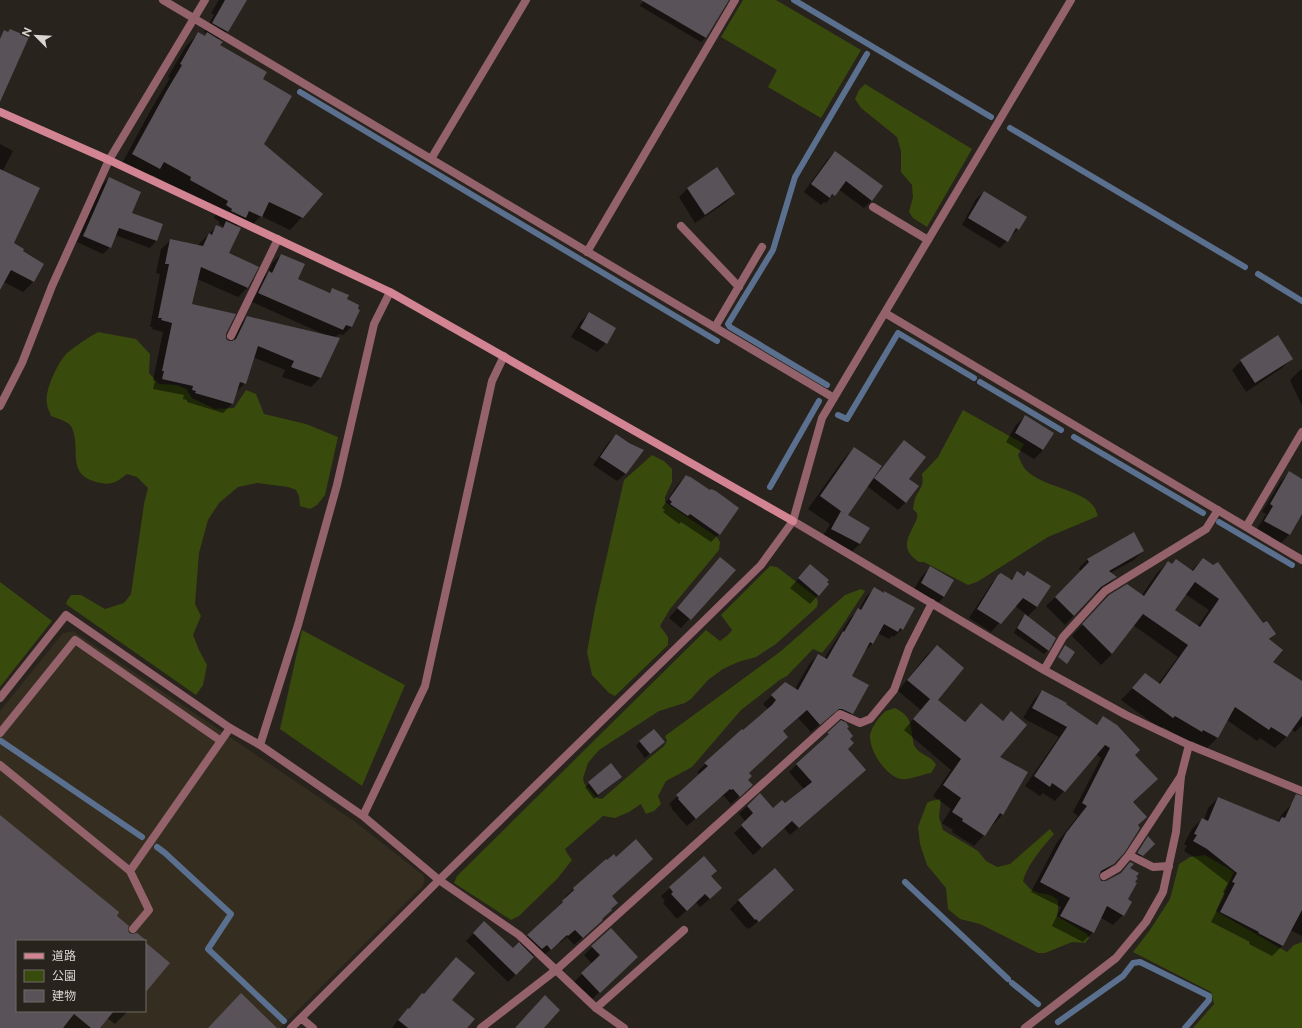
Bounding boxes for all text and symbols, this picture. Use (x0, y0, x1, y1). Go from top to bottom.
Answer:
north arrow (16, 16, 56, 56)
text: N (20, 26, 34, 38)
legend (16, 940, 146, 1012)
text: 道路 (52, 949, 76, 963)
text: 公園 (52, 969, 76, 983)
text: 建物 (52, 989, 76, 1003)

